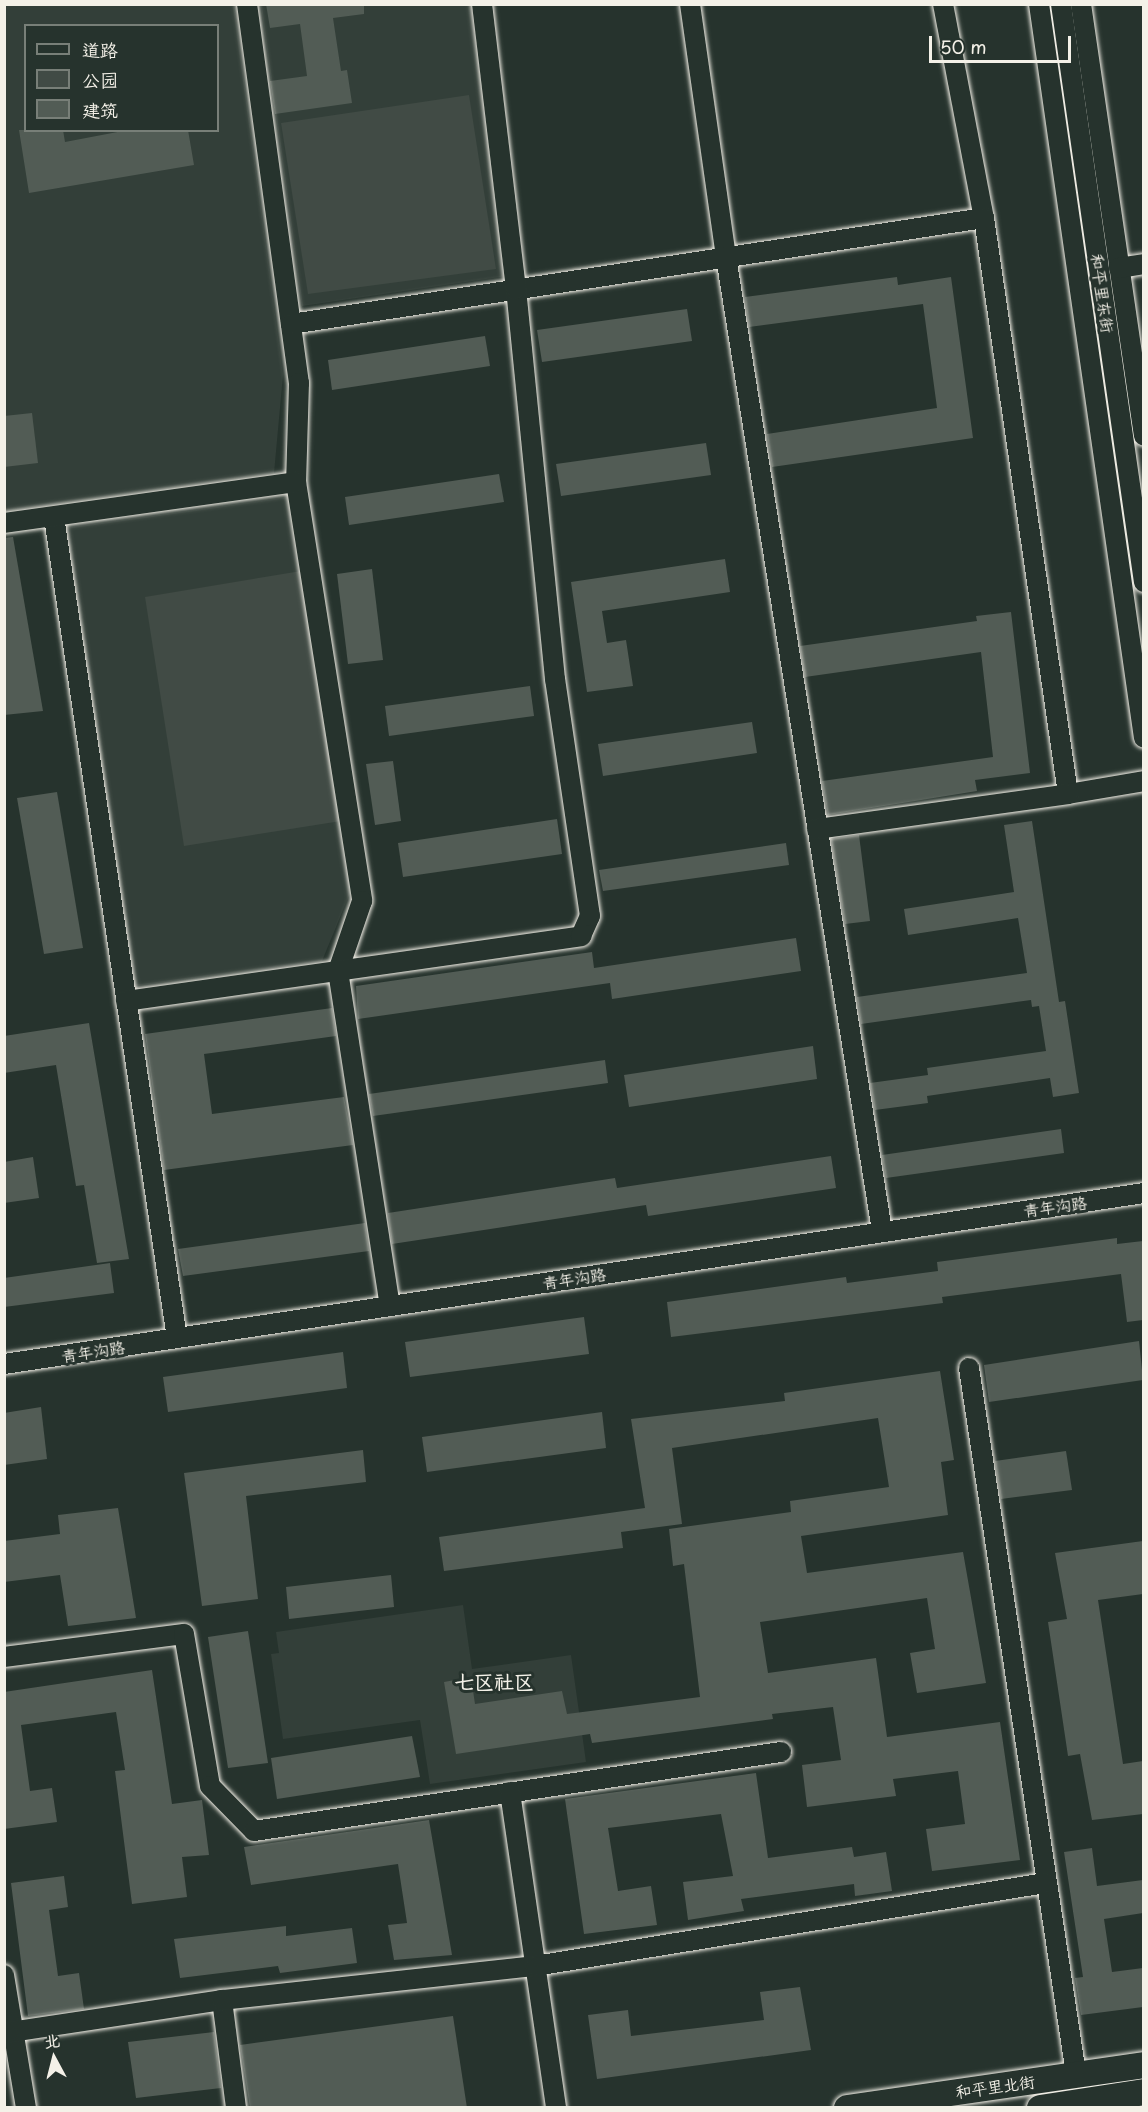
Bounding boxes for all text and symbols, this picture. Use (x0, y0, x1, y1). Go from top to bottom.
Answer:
legend (24, 24, 219, 132)
scale bar (932, 24, 1074, 62)
text: 50 m (940, 33, 987, 60)
text: 道路 (82, 36, 118, 63)
text: 公园 (82, 66, 118, 93)
text: 建筑 (82, 96, 118, 123)
street label: 和平里东街 (1088, 252, 1118, 334)
street label: 青年沟路 (1022, 1192, 1088, 1220)
street label: 青年沟路 (541, 1264, 607, 1292)
street label: 青年沟路 (60, 1337, 126, 1365)
district label: 七区社区 (454, 1669, 534, 1693)
text: 北 (42, 2027, 61, 2053)
north arrow (24, 2028, 84, 2088)
street label: 和平里北街 (954, 2071, 1036, 2101)

